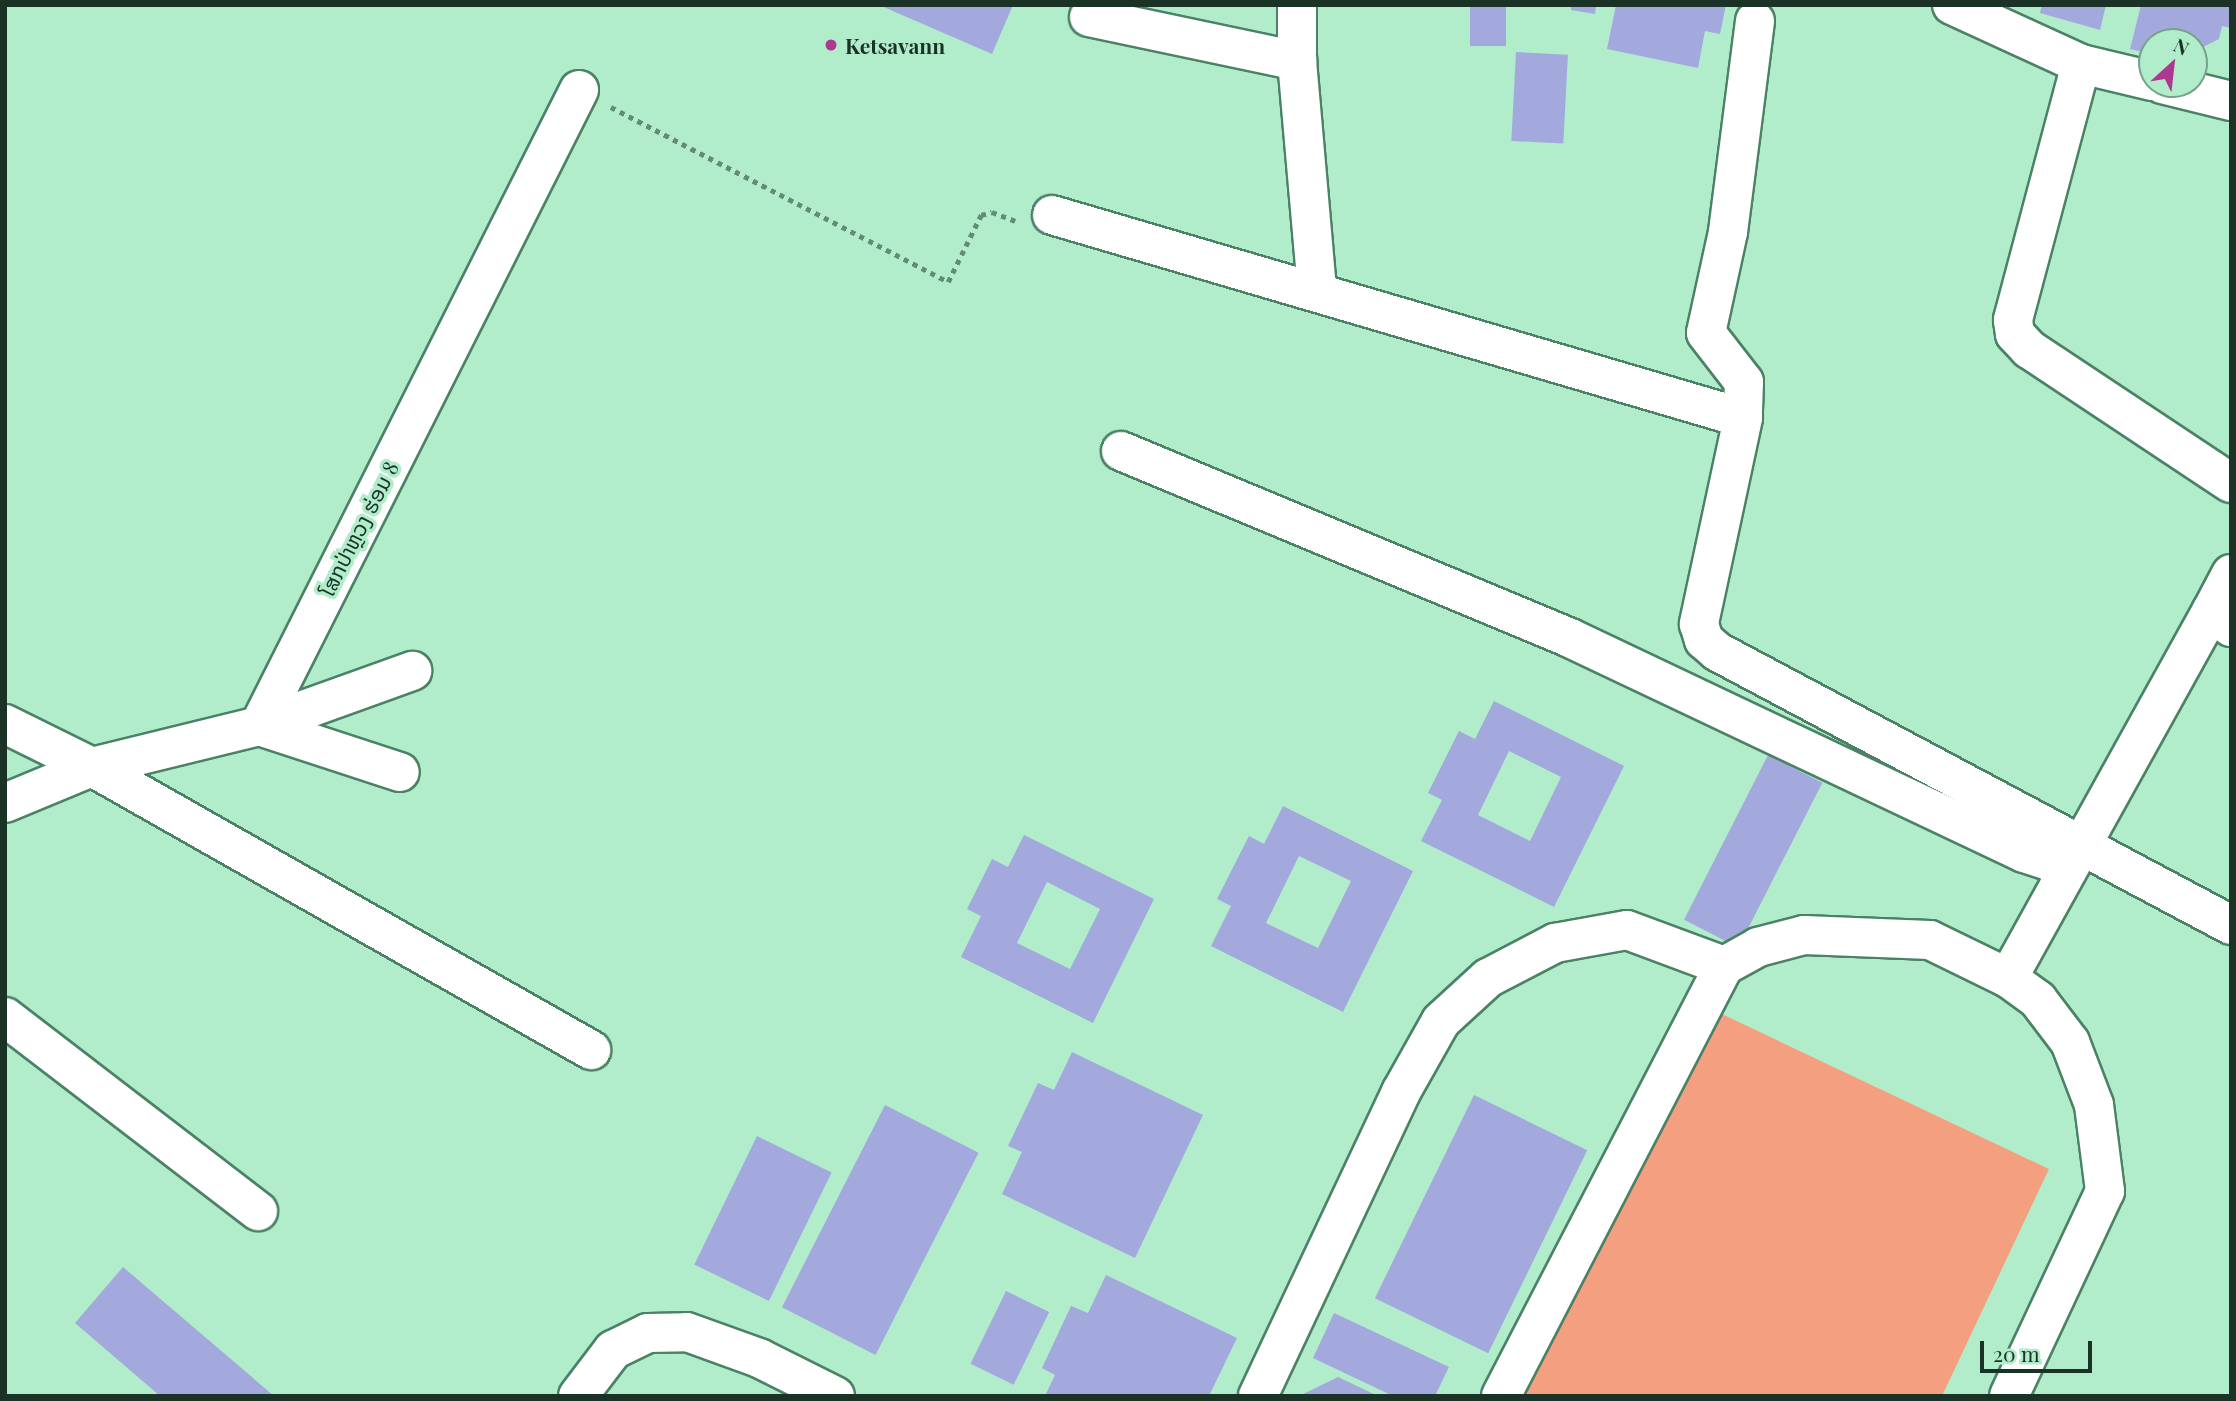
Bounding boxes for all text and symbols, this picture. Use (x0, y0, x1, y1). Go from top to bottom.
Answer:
north arrow (2138, 28, 2208, 98)
text: N (2170, 31, 2194, 61)
place label: Ketsavann (845, 32, 945, 58)
marker: Ketsavann (823, 37, 839, 53)
street label: ໂສກປ່າຫຼວງ ຮ່ອມ 8 (313, 457, 403, 599)
scale bar (1984, 1328, 2096, 1372)
text: 20 m (1993, 1339, 2040, 1367)

